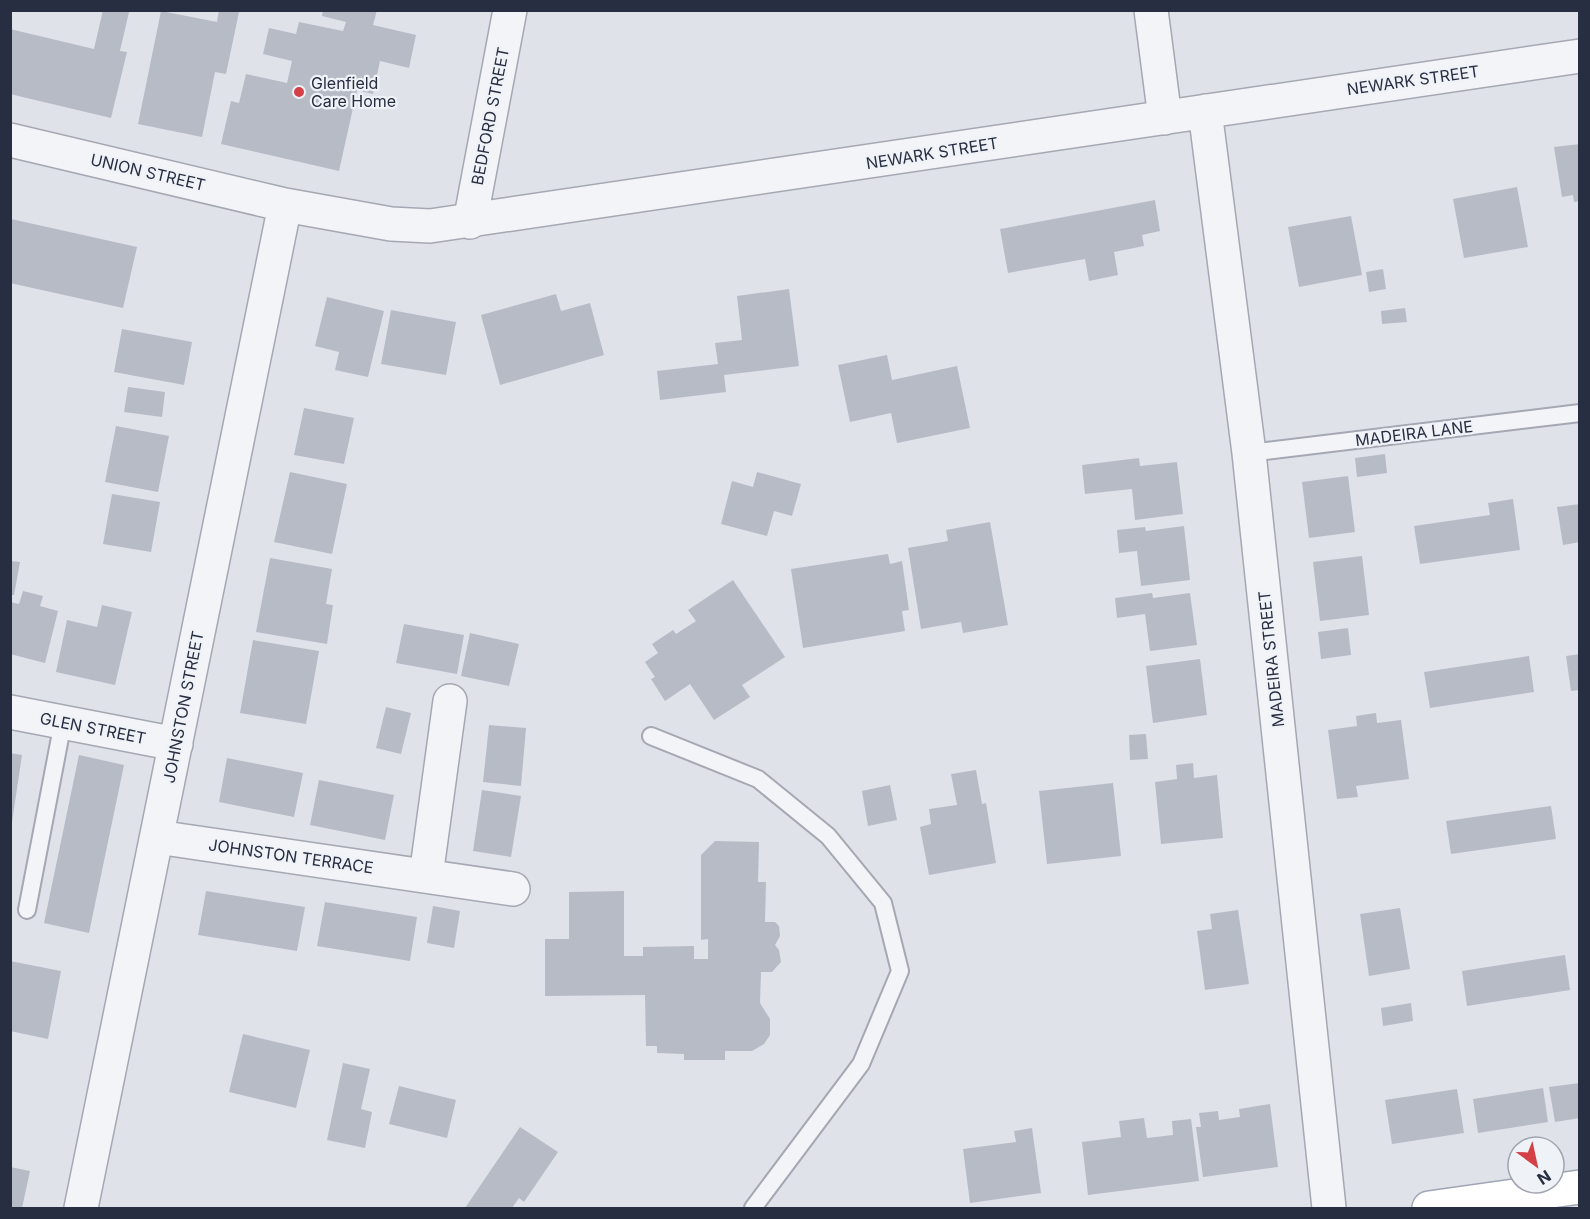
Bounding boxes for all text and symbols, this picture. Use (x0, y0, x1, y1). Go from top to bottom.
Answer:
street label: BEDFORD STREET (467, 45, 513, 187)
street label: NEWARK STREET (1345, 61, 1481, 99)
place label: Glenfield Care Home (311, 73, 396, 111)
marker: Glenfield Care Home (292, 85, 306, 99)
street label: NEWARK STREET (864, 133, 1000, 173)
street label: UNION STREET (89, 149, 207, 195)
street label: MADEIRA LANE (1354, 416, 1474, 450)
street label: MADEIRA STREET (1254, 590, 1288, 728)
street label: JOHNSTON STREET (158, 629, 208, 785)
street label: GLEN STREET (38, 708, 148, 748)
street label: JOHNSTON TERRACE (207, 835, 375, 877)
north arrow (1506, 1135, 1566, 1195)
text: N (1534, 1166, 1555, 1189)

